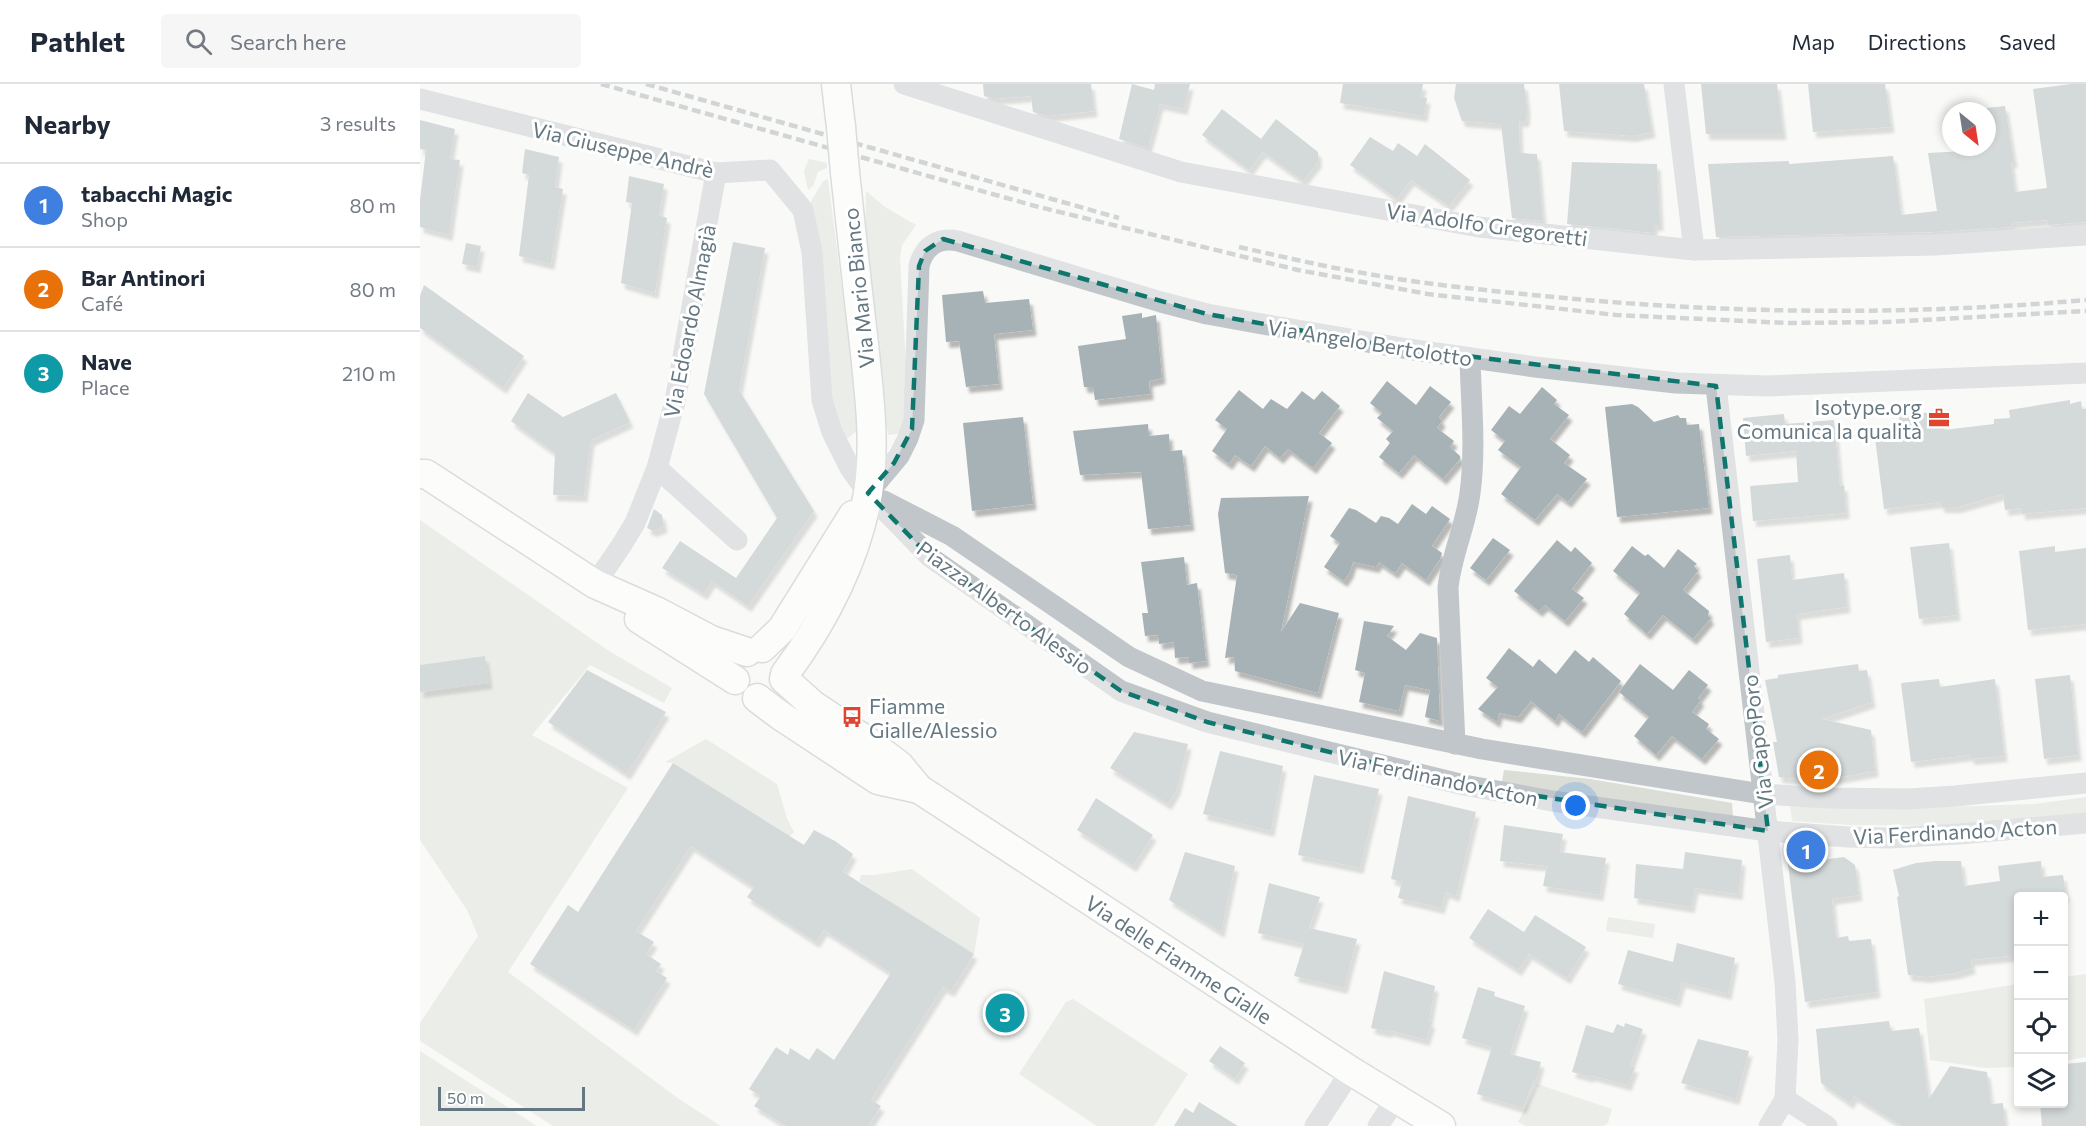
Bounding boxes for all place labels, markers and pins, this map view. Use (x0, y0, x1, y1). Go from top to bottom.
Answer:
place label: Isotype.org Comunica la qualità (1737, 394, 1922, 443)
office icon: Isotype.org Comunica la qualità (1927, 406, 1951, 430)
place label: Fiamme Gialle/Alessio (869, 693, 998, 742)
bus stop icon: Fiamme Gialle/Alessio (840, 705, 864, 729)
pin: 2 (1800, 748, 1838, 792)
pin: 1 (1786, 828, 1826, 873)
pin: 3 (986, 990, 1024, 1036)

